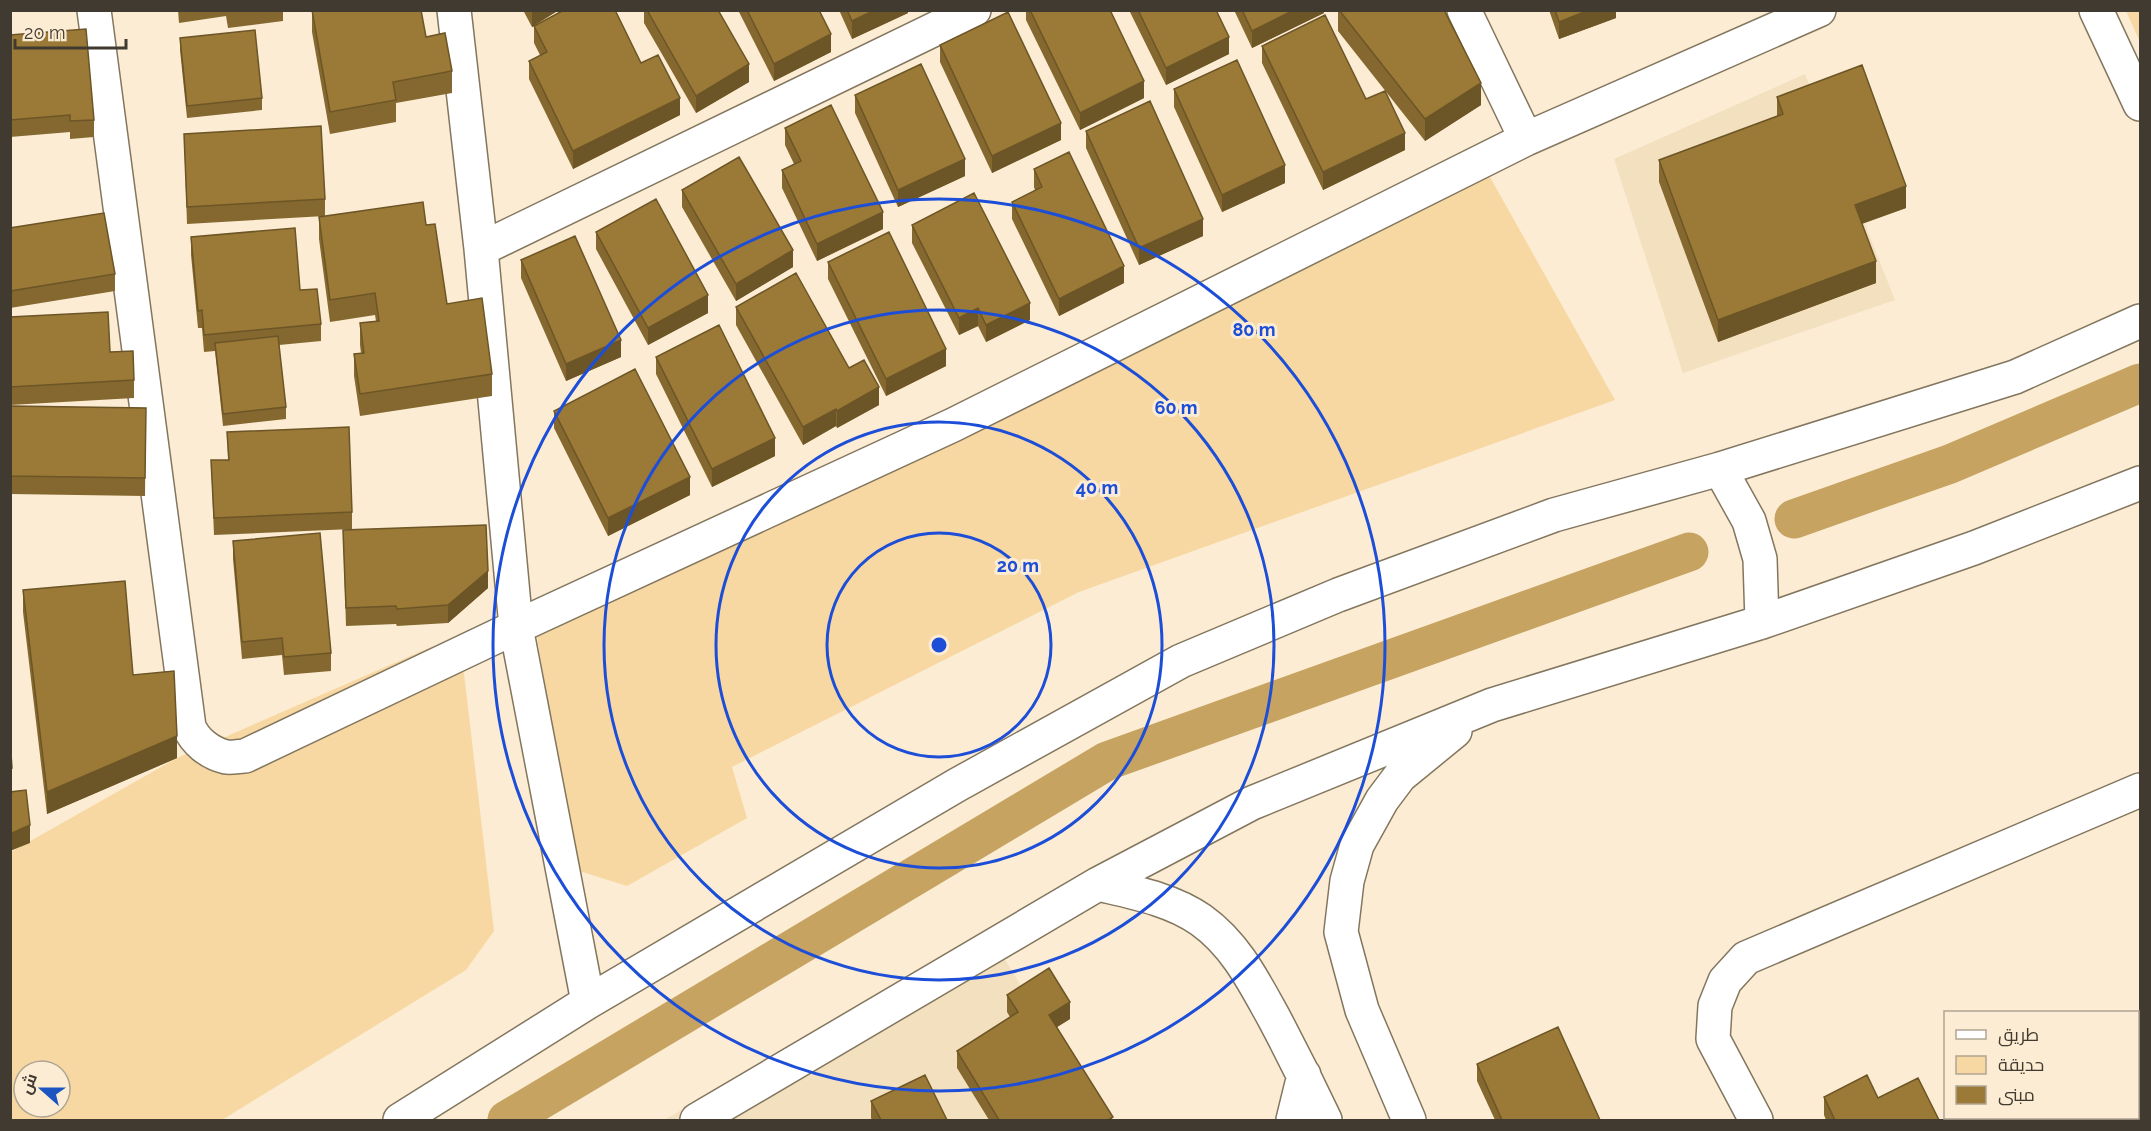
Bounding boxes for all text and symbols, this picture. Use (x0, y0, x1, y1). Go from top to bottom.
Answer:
scale bar (15, 12, 126, 50)
text: 20 m (24, 22, 66, 43)
text: 80 m (1232, 319, 1276, 340)
text: 60 m (1154, 397, 1198, 418)
text: 40 m (1076, 477, 1118, 498)
text: 20 m (997, 555, 1039, 576)
centre of rings (929, 635, 949, 655)
legend (1944, 1011, 2139, 1119)
text: طريق (1998, 1024, 2039, 1047)
text: حديقة (1998, 1054, 2044, 1075)
north arrow (12, 1059, 72, 1119)
text: ش (16, 1071, 41, 1097)
text: مبنى (1998, 1084, 2035, 1106)

